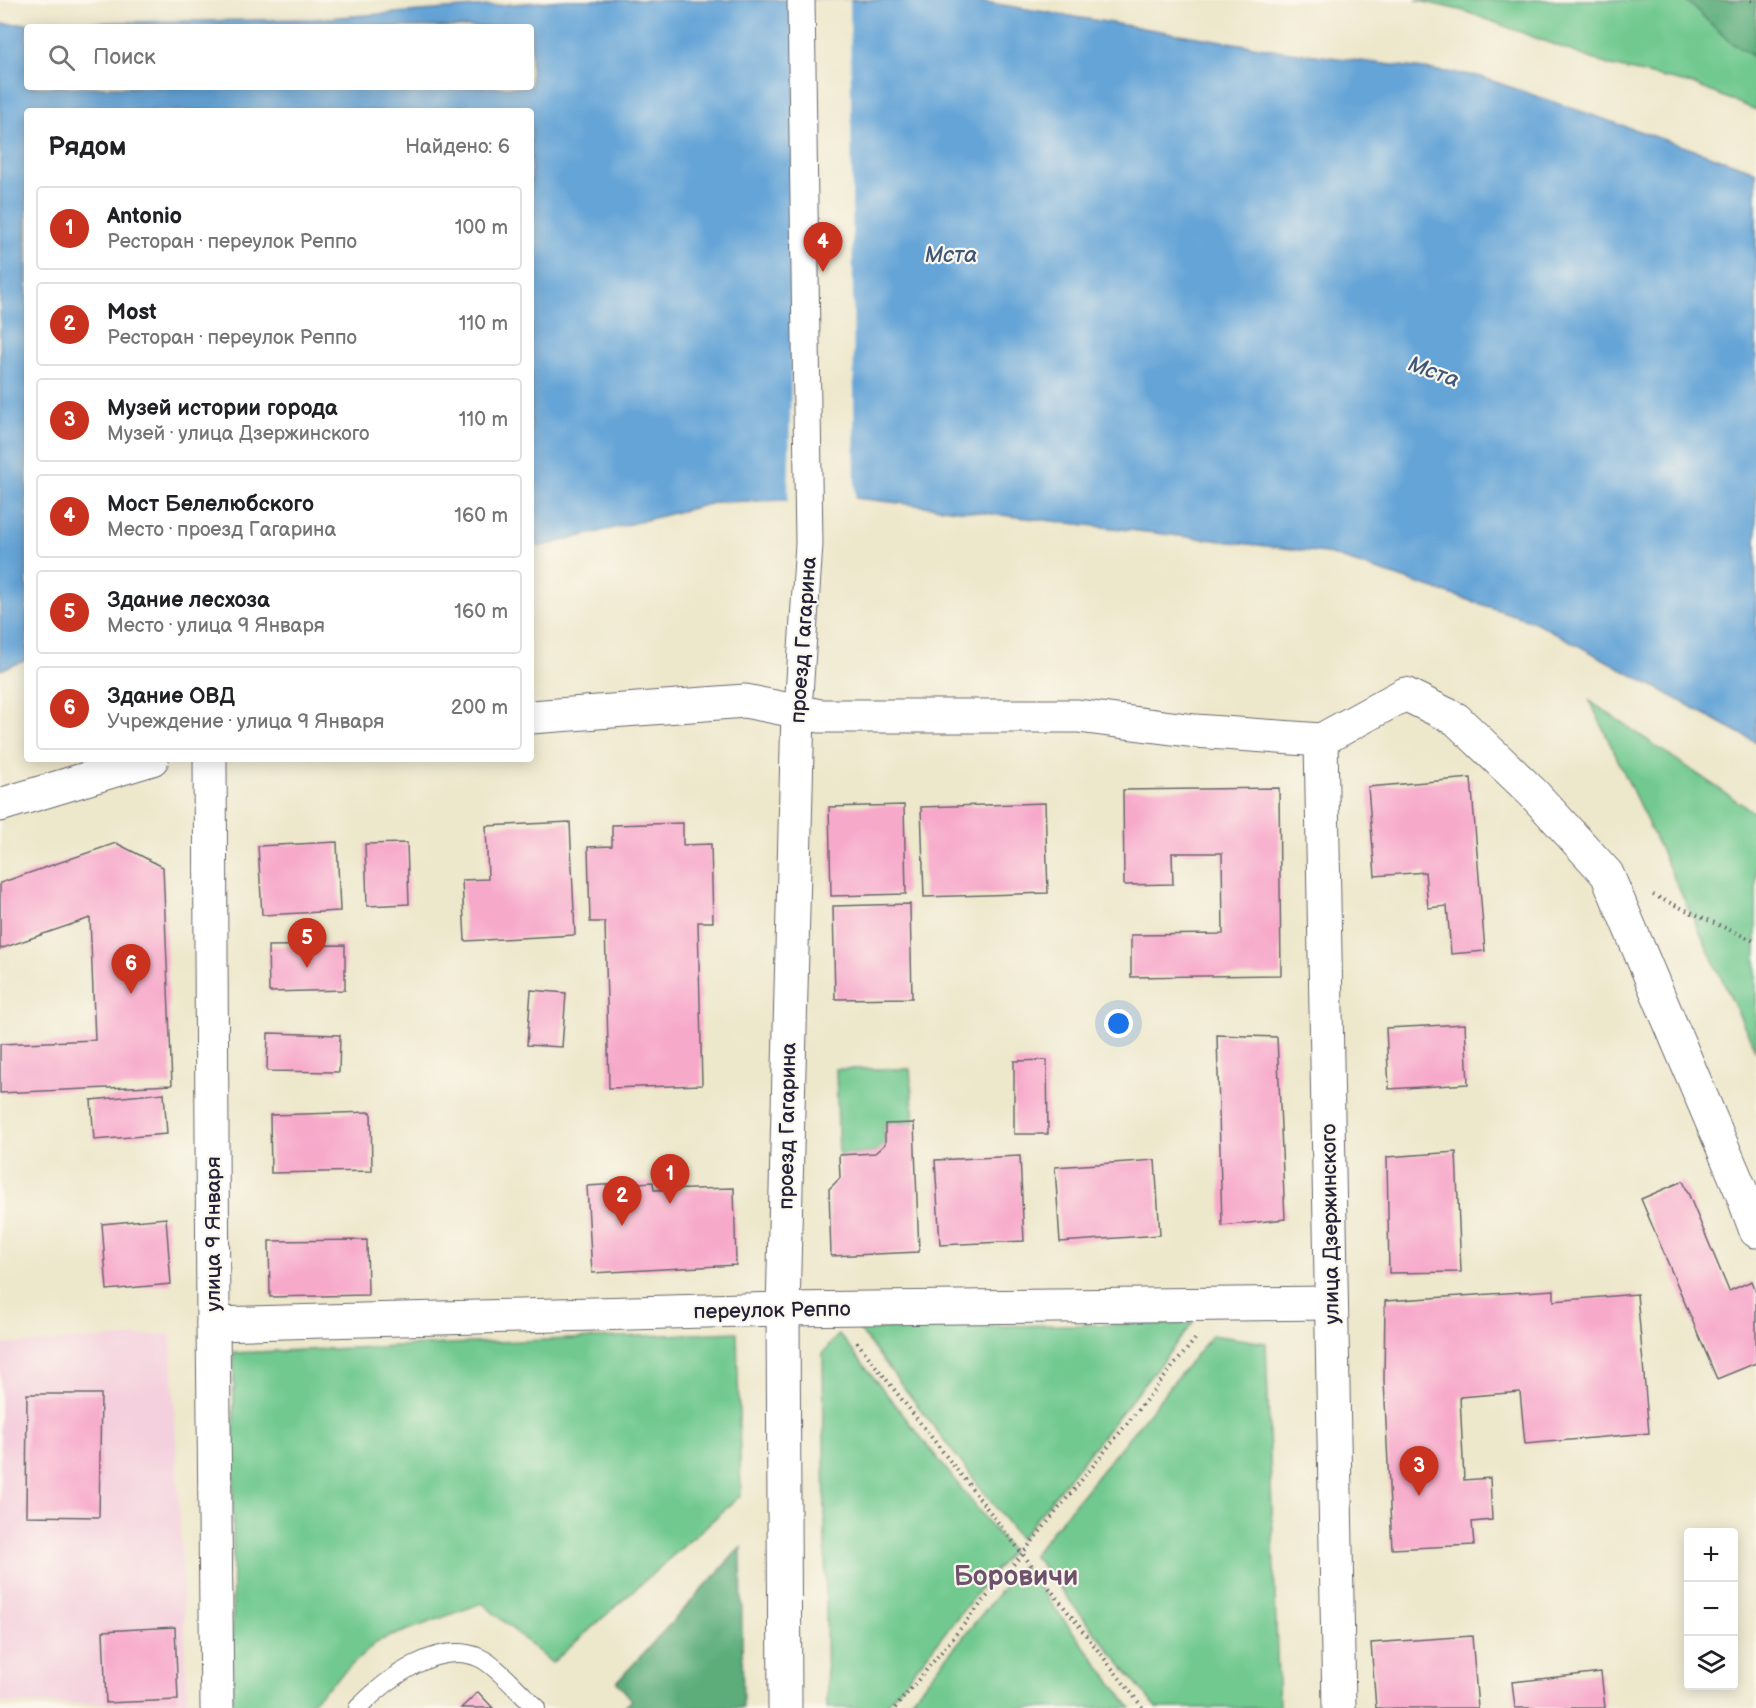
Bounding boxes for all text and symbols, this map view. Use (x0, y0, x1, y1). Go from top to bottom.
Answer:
search box (24, 24, 534, 90)
icon: search (45, 41, 78, 74)
text: Поиск (93, 44, 156, 71)
text: Рядом (48, 132, 126, 163)
text: Найдено: 6 (405, 135, 510, 159)
text: Antonio (107, 203, 182, 230)
text: 1 (65, 216, 74, 240)
text: 100 m (455, 216, 508, 240)
pin: 4 (804, 222, 842, 272)
text: Ресторан · переулок Реппо (107, 230, 357, 254)
water label: Мста (925, 242, 977, 269)
text: Most (107, 299, 157, 326)
text: 2 (64, 312, 75, 336)
text: 110 m (459, 312, 508, 336)
text: Ресторан · переулок Реппо (107, 326, 357, 350)
water label: Мста (1404, 351, 1463, 394)
text: Музей истории города (107, 395, 337, 422)
text: 3 (64, 408, 75, 432)
text: 110 m (459, 408, 508, 432)
text: Музей · улица Дзержинского (107, 422, 370, 446)
text: Мост Белелюбского (107, 491, 314, 518)
text: 4 (64, 504, 75, 528)
text: 160 m (454, 504, 508, 528)
text: Место · проезд Гагарина (107, 518, 336, 542)
street label: проезд Гагарина (785, 555, 822, 724)
text: Здание лесхоза (107, 587, 270, 614)
text: 5 (64, 600, 75, 624)
text: 160 m (454, 600, 508, 624)
text: Место · улица 9 Января (107, 614, 325, 638)
text: Здание ОВД (107, 683, 235, 710)
text: 6 (63, 696, 76, 720)
text: 200 m (451, 696, 508, 720)
text: Учреждение · улица 9 Января (107, 710, 384, 734)
pin: 5 (288, 918, 326, 968)
pin: 6 (112, 944, 150, 994)
your location (1104, 1009, 1133, 1038)
street label: проезд Гагарина (774, 1042, 801, 1210)
street label: улица Дзержинского (1316, 1123, 1345, 1325)
pin: 1 (650, 1154, 690, 1204)
street label: улица 9 Января (201, 1156, 226, 1312)
pin: 2 (602, 1176, 642, 1226)
street label: переулок Реппо (693, 1297, 851, 1324)
pin: 3 (1400, 1446, 1438, 1496)
map controls (1684, 1528, 1738, 1690)
button: + (1684, 1528, 1738, 1582)
district label: Боровичи (954, 1561, 1078, 1593)
button: − (1684, 1582, 1738, 1636)
button: layers (1684, 1636, 1738, 1690)

